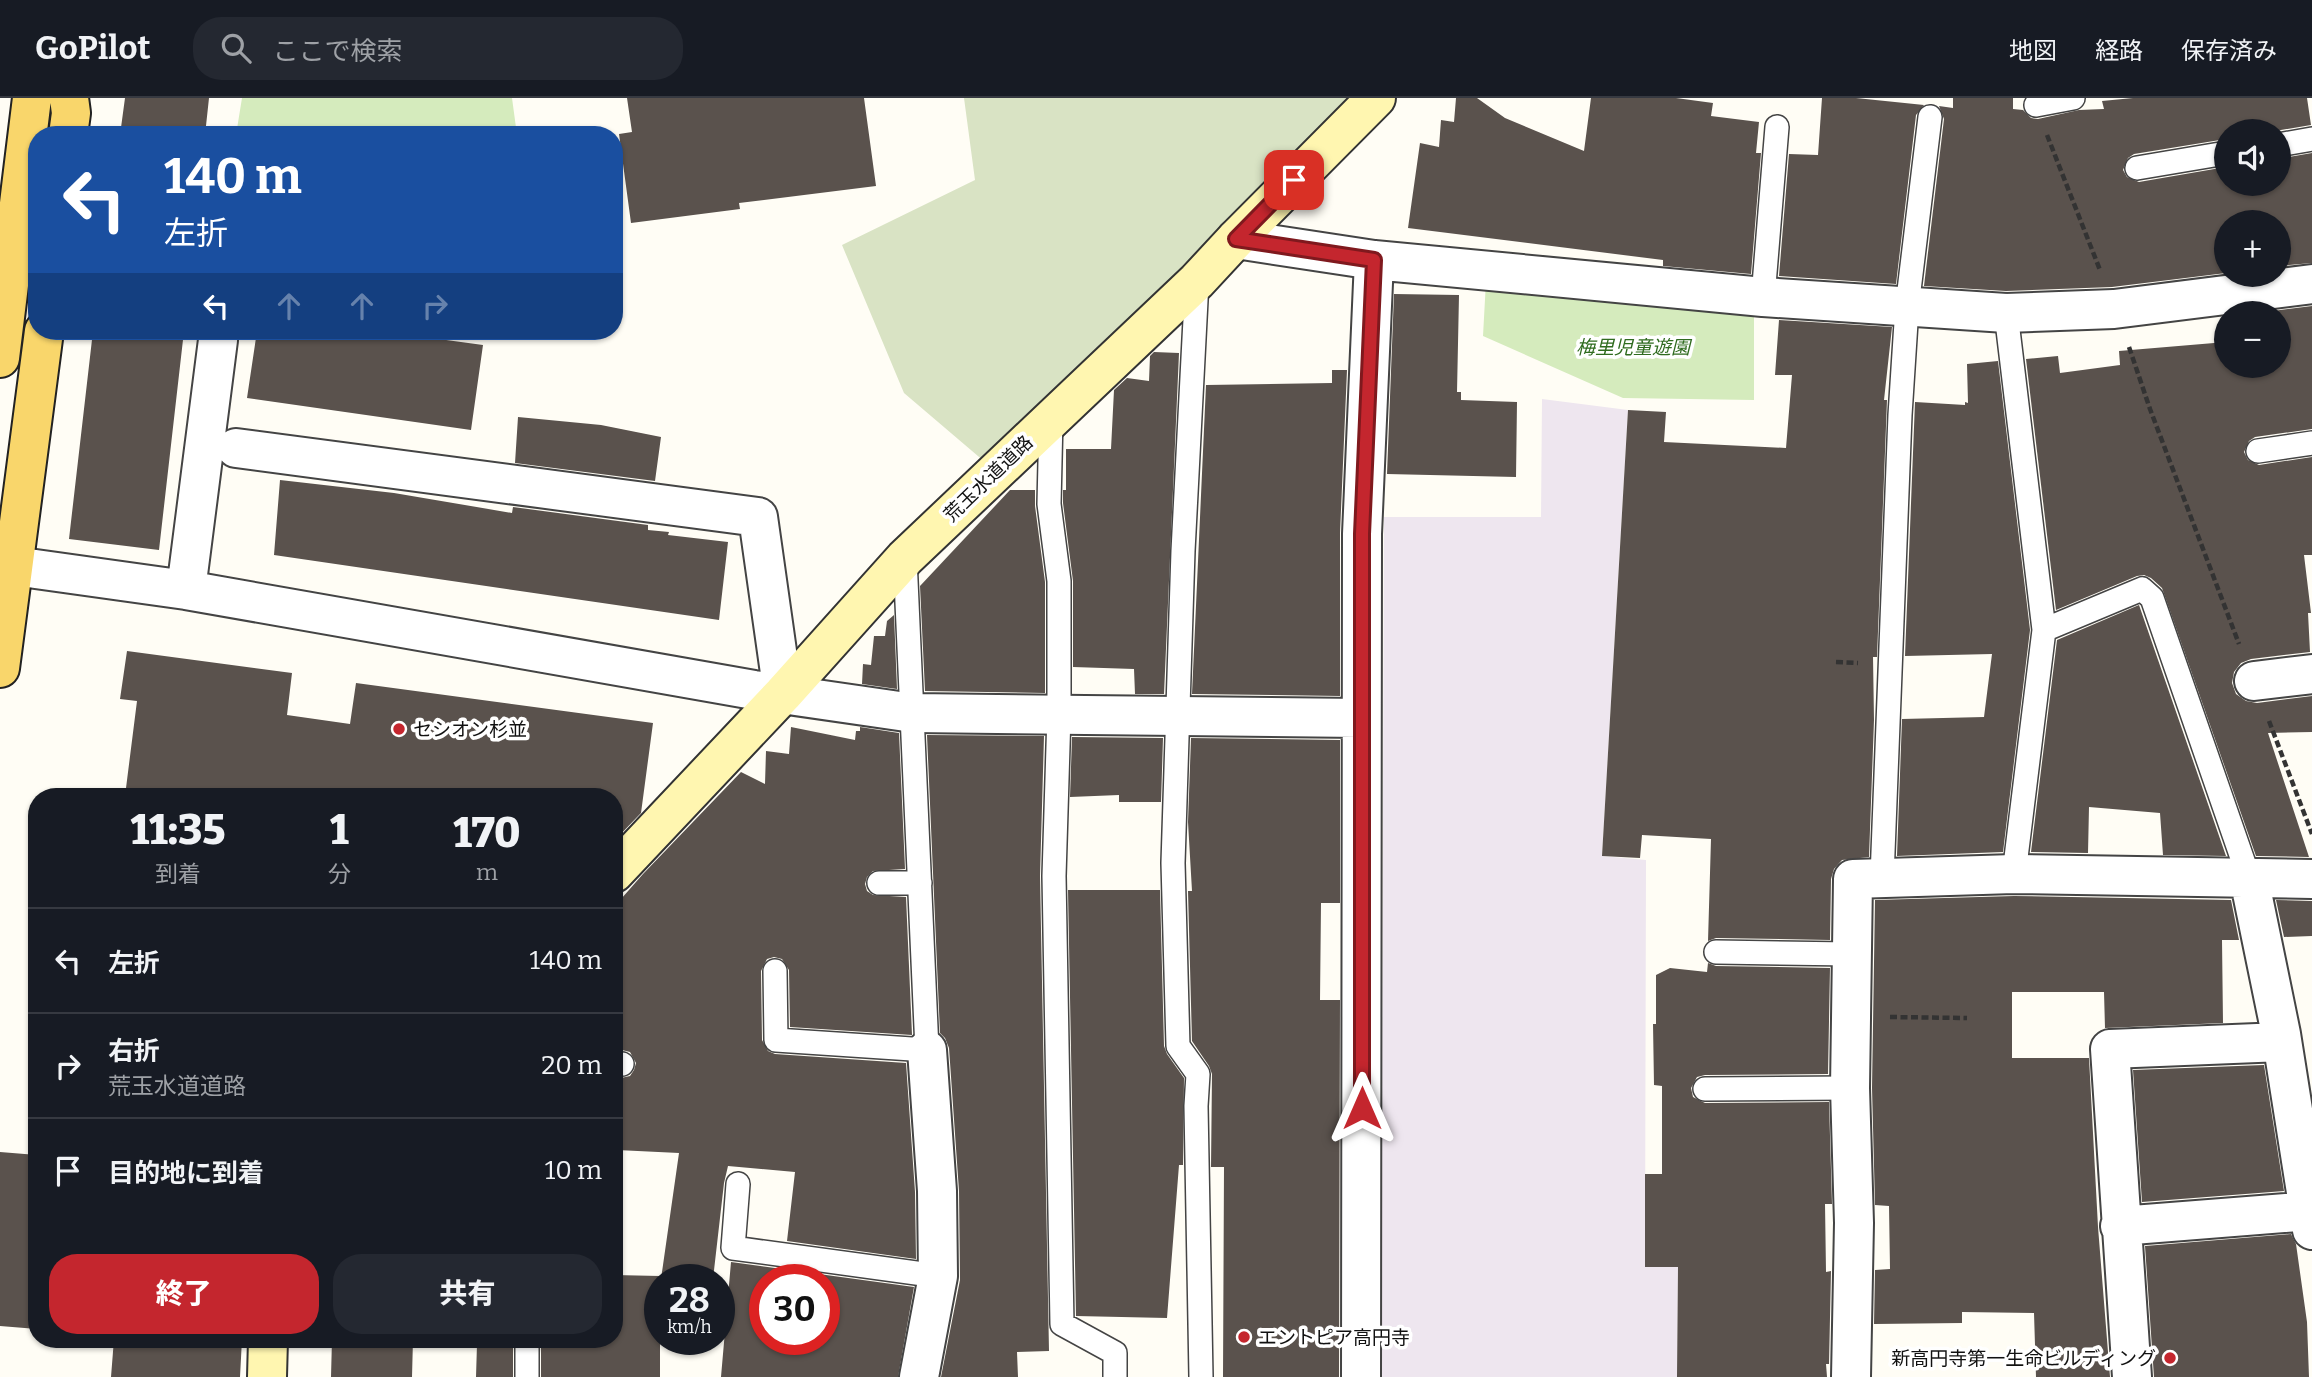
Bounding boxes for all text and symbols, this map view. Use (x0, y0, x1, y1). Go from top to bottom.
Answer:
search box (193, 17, 683, 80)
text: GoPilot (35, 28, 151, 68)
icon: search (217, 29, 255, 67)
text: ここで検索 (273, 36, 403, 67)
text: 地図 (2009, 37, 2057, 65)
text: 経路 (2095, 37, 2143, 65)
text: 保存済み (2181, 37, 2277, 65)
map controls (2214, 119, 2291, 378)
button: sound (2214, 119, 2291, 196)
text: 140 m (164, 147, 302, 206)
pin (1264, 150, 1324, 210)
icon: left (49, 154, 140, 245)
icon: arrive (1275, 161, 1313, 199)
button: + (2214, 210, 2291, 287)
text: 左折 (164, 214, 228, 252)
icon: left (197, 287, 235, 325)
icon: ahead (270, 287, 308, 325)
icon: ahead (343, 287, 381, 325)
icon: right (416, 287, 454, 325)
button: − (2214, 301, 2291, 378)
park label: 梅里児童遊園 (1576, 336, 1693, 359)
street label: 荒玉水道道路 (939, 430, 1037, 526)
place label: セシオン杉並 (413, 718, 527, 741)
marker: セシオン杉並 (391, 721, 407, 737)
text: 11:35 (130, 805, 225, 855)
text: 1 (330, 805, 349, 855)
text: 170 (453, 808, 521, 858)
text: m (476, 858, 498, 886)
text: 到着 (155, 860, 201, 888)
text: 分 (328, 860, 351, 888)
icon: left (49, 942, 87, 980)
text: 140 m (530, 945, 602, 976)
text: 左折 (108, 948, 160, 979)
text: 右折 (108, 1036, 160, 1067)
icon: right (49, 1047, 87, 1085)
text: 20 m (541, 1050, 602, 1081)
position arrow (1325, 1071, 1399, 1145)
text: 荒玉水道道路 (108, 1072, 246, 1100)
icon: arrive (49, 1152, 87, 1190)
text: 10 m (545, 1155, 602, 1186)
text: 目的地に到着 (108, 1158, 264, 1189)
button: 終了 (49, 1254, 319, 1334)
button: 共有 (333, 1254, 602, 1334)
speed limit sign: 30 (749, 1264, 840, 1355)
text: 28 (669, 1279, 710, 1321)
text: km/h (667, 1316, 712, 1338)
place label: エントピア高円寺 (1258, 1326, 1410, 1349)
marker: エントピア高円寺 (1236, 1329, 1252, 1345)
place label: 新高円寺第一生命ビルディング (1891, 1347, 2156, 1370)
marker: 新高円寺第一生命ビルディング (2162, 1350, 2178, 1366)

